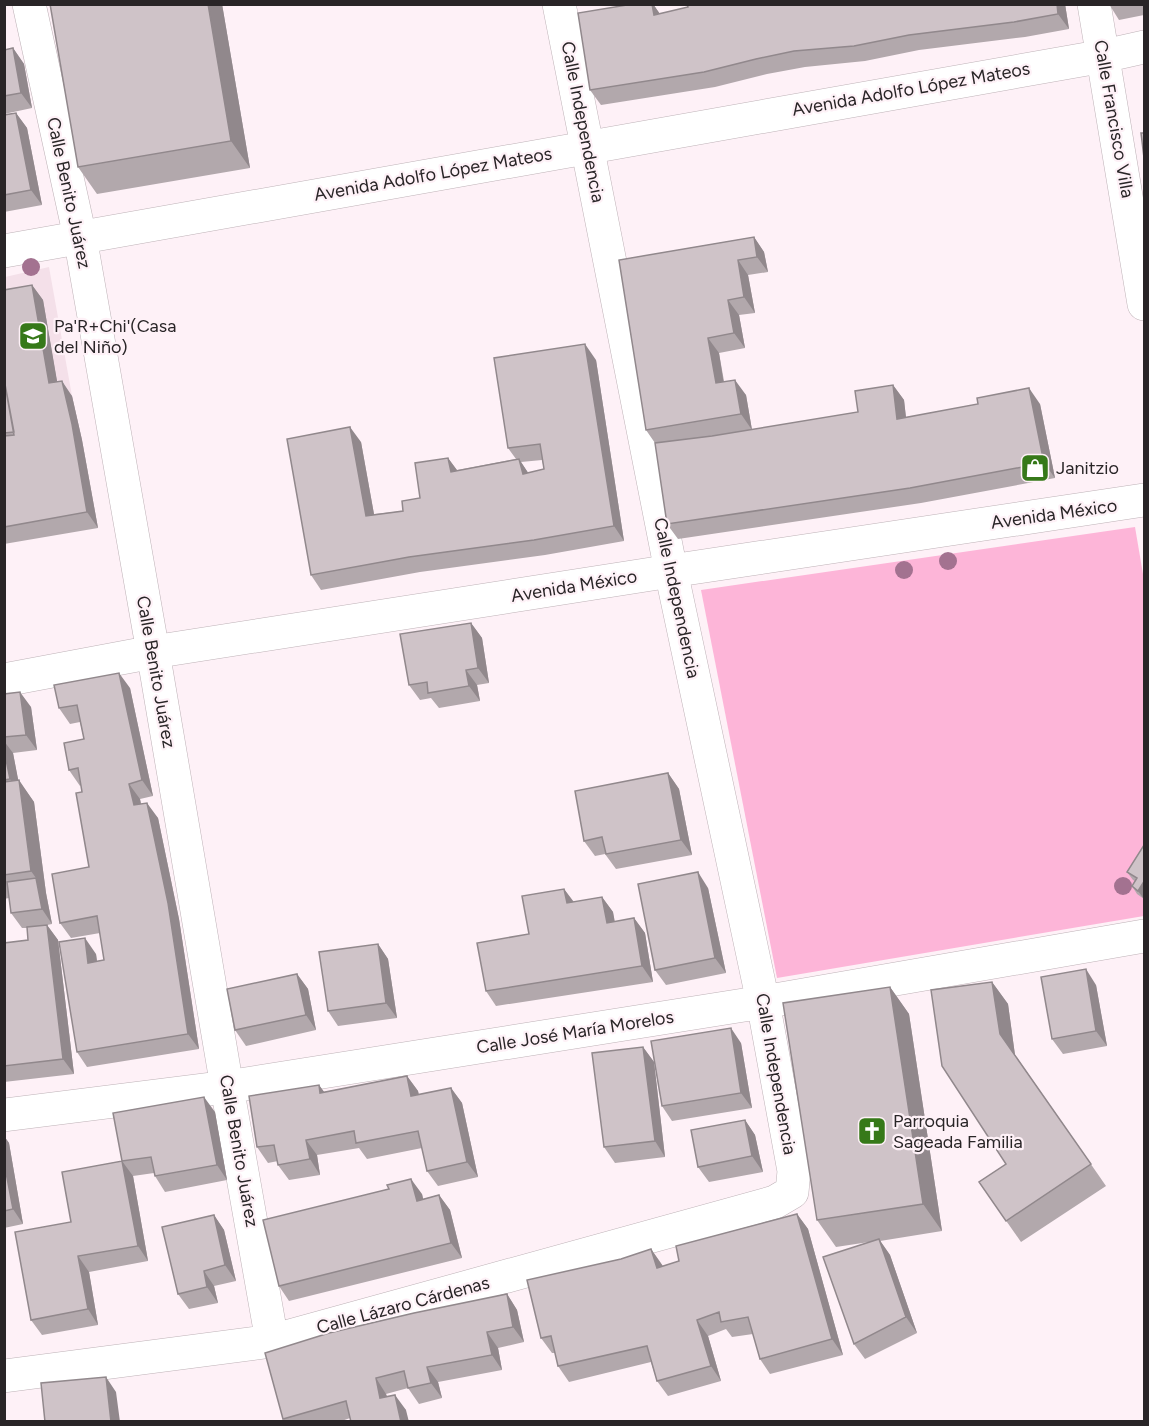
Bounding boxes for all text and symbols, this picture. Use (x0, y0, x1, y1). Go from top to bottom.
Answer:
street label: Calle Francisco Villa (1089, 38, 1139, 200)
street label: Calle Independencia (557, 40, 609, 204)
street label: Avenida Adolfo López Mateos (790, 57, 1032, 121)
street label: Calle Benito Juárez (42, 115, 96, 271)
street label: Avenida Adolfo López Mateos (312, 142, 554, 206)
place label: Pa'R+Chi'(Casa del Niño) (54, 315, 176, 358)
school or university icon: Pa'R+Chi'(Casa del Niño) (17, 320, 49, 352)
shop icon: Janitzio (1019, 452, 1051, 484)
place label: Janitzio (1056, 457, 1119, 479)
street label: Avenida México (989, 494, 1119, 534)
street label: Calle Independencia (649, 516, 705, 680)
street label: Avenida México (509, 565, 639, 607)
street label: Calle Benito Juárez (132, 594, 180, 750)
street label: Calle Independencia (751, 991, 801, 1157)
street label: Calle José María Morelos (475, 1006, 675, 1058)
street label: Calle Benito Juárez (215, 1073, 263, 1229)
place label: Parroquia Sageada Familia (893, 1110, 1023, 1153)
church icon: Parroquia Sageada Familia (856, 1115, 888, 1147)
street label: Calle Lázaro Cárdenas (314, 1271, 492, 1339)

